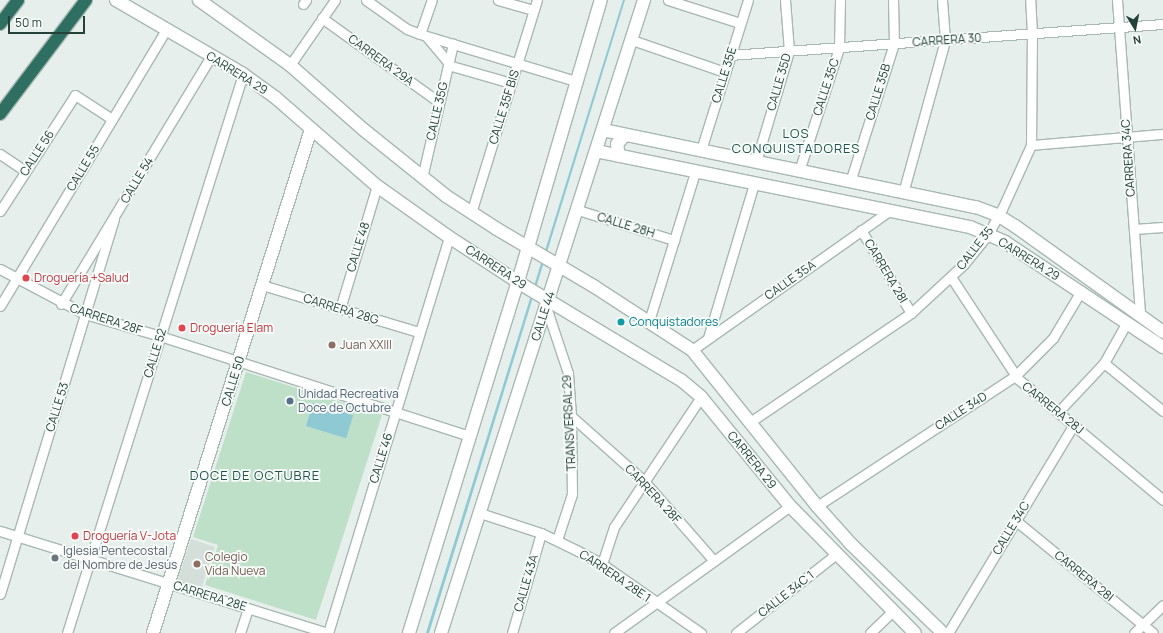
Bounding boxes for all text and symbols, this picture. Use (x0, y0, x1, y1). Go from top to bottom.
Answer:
scale bar (10, 8, 87, 34)
north arrow (1115, 8, 1155, 48)
text: 50 m (15, 14, 42, 31)
street label: CARRERA 30 (912, 30, 982, 50)
street label: CARRERA 29A (345, 31, 417, 89)
text: N (1132, 32, 1142, 48)
street label: CALLE 35E (709, 45, 739, 105)
street label: CARRERA 29 (204, 48, 270, 98)
street label: CALLE 35D (764, 52, 794, 112)
street label: CALLE 35C (810, 56, 842, 118)
street label: CALLE 35B (863, 62, 893, 122)
street label: CALLE 35F BIS (486, 68, 522, 146)
street label: CALLE 35G (423, 80, 451, 142)
street label: CARRERA 34C (1118, 119, 1138, 197)
district label: LOS CONQUISTADORES (732, 126, 860, 157)
street label: CALLE 56 (17, 127, 57, 179)
street label: CALLE 55 (64, 142, 102, 194)
street label: CALLE 54 (118, 154, 156, 206)
street label: CALLE 28H (595, 209, 657, 241)
street label: CALLE 48 (344, 220, 372, 274)
street label: CALLE 35 (954, 223, 996, 273)
street label: CARRERA 29 (996, 234, 1062, 284)
street label: CARRERA 28I (861, 236, 911, 306)
street label: CARRERA 29 (463, 242, 529, 292)
street label: CALLE 35A (762, 257, 818, 303)
place label: Droguería +Salud (34, 271, 129, 285)
marker: Droguería +Salud (21, 273, 31, 283)
street label: CALLE 44 (528, 289, 558, 343)
street label: CARRERA 28G (302, 291, 380, 327)
street label: CARRERA 28F (68, 301, 144, 337)
place label: Conquistadores (629, 315, 718, 329)
marker: Conquistadores (616, 317, 626, 327)
place label: Droguería Elam (190, 321, 273, 335)
marker: Droguería Elam (177, 323, 187, 333)
street label: CALLE 52 (141, 327, 169, 379)
place label: Juan XXIII (340, 338, 392, 352)
marker: Juan XXIII (327, 340, 337, 350)
street label: CALLE 50 (219, 354, 247, 408)
street label: TRANSVERSAL 29 (559, 374, 579, 472)
street label: CARRERA 28J (1019, 379, 1087, 437)
street label: CALLE 53 (43, 381, 71, 433)
place label: Unidad Recreativa Doce de Octubre (298, 387, 399, 415)
street label: CALLE 34D (932, 389, 990, 433)
marker: Unidad Recreativa Doce de Octubre (285, 396, 295, 406)
street label: CARRERA 29 (724, 428, 780, 492)
street label: CALLE 46 (367, 431, 395, 485)
street label: CARRERA 28F (622, 462, 684, 526)
district label: DOCE DE OCTUBRE (190, 467, 320, 483)
street label: CALLE 34C (989, 499, 1033, 557)
place label: Droguería V-Jota (83, 529, 176, 543)
marker: Droguería V-Jota (70, 531, 80, 541)
place label: Iglesia Pentecostal del Nombre de Jesús (63, 544, 177, 572)
street label: CARRERA 28E 1 (576, 547, 654, 605)
street label: CARRERA 28I (1051, 548, 1117, 604)
place label: Colegio Vida Nueva (205, 550, 265, 578)
marker: Iglesia Pentecostal del Nombre de Jesús (50, 553, 60, 563)
street label: CALLE 43A (511, 553, 541, 613)
marker: Colegio Vida Nueva (192, 559, 202, 569)
street label: CALLE 34C 1 (755, 568, 817, 620)
street label: CARRERA 28E (171, 578, 249, 614)

